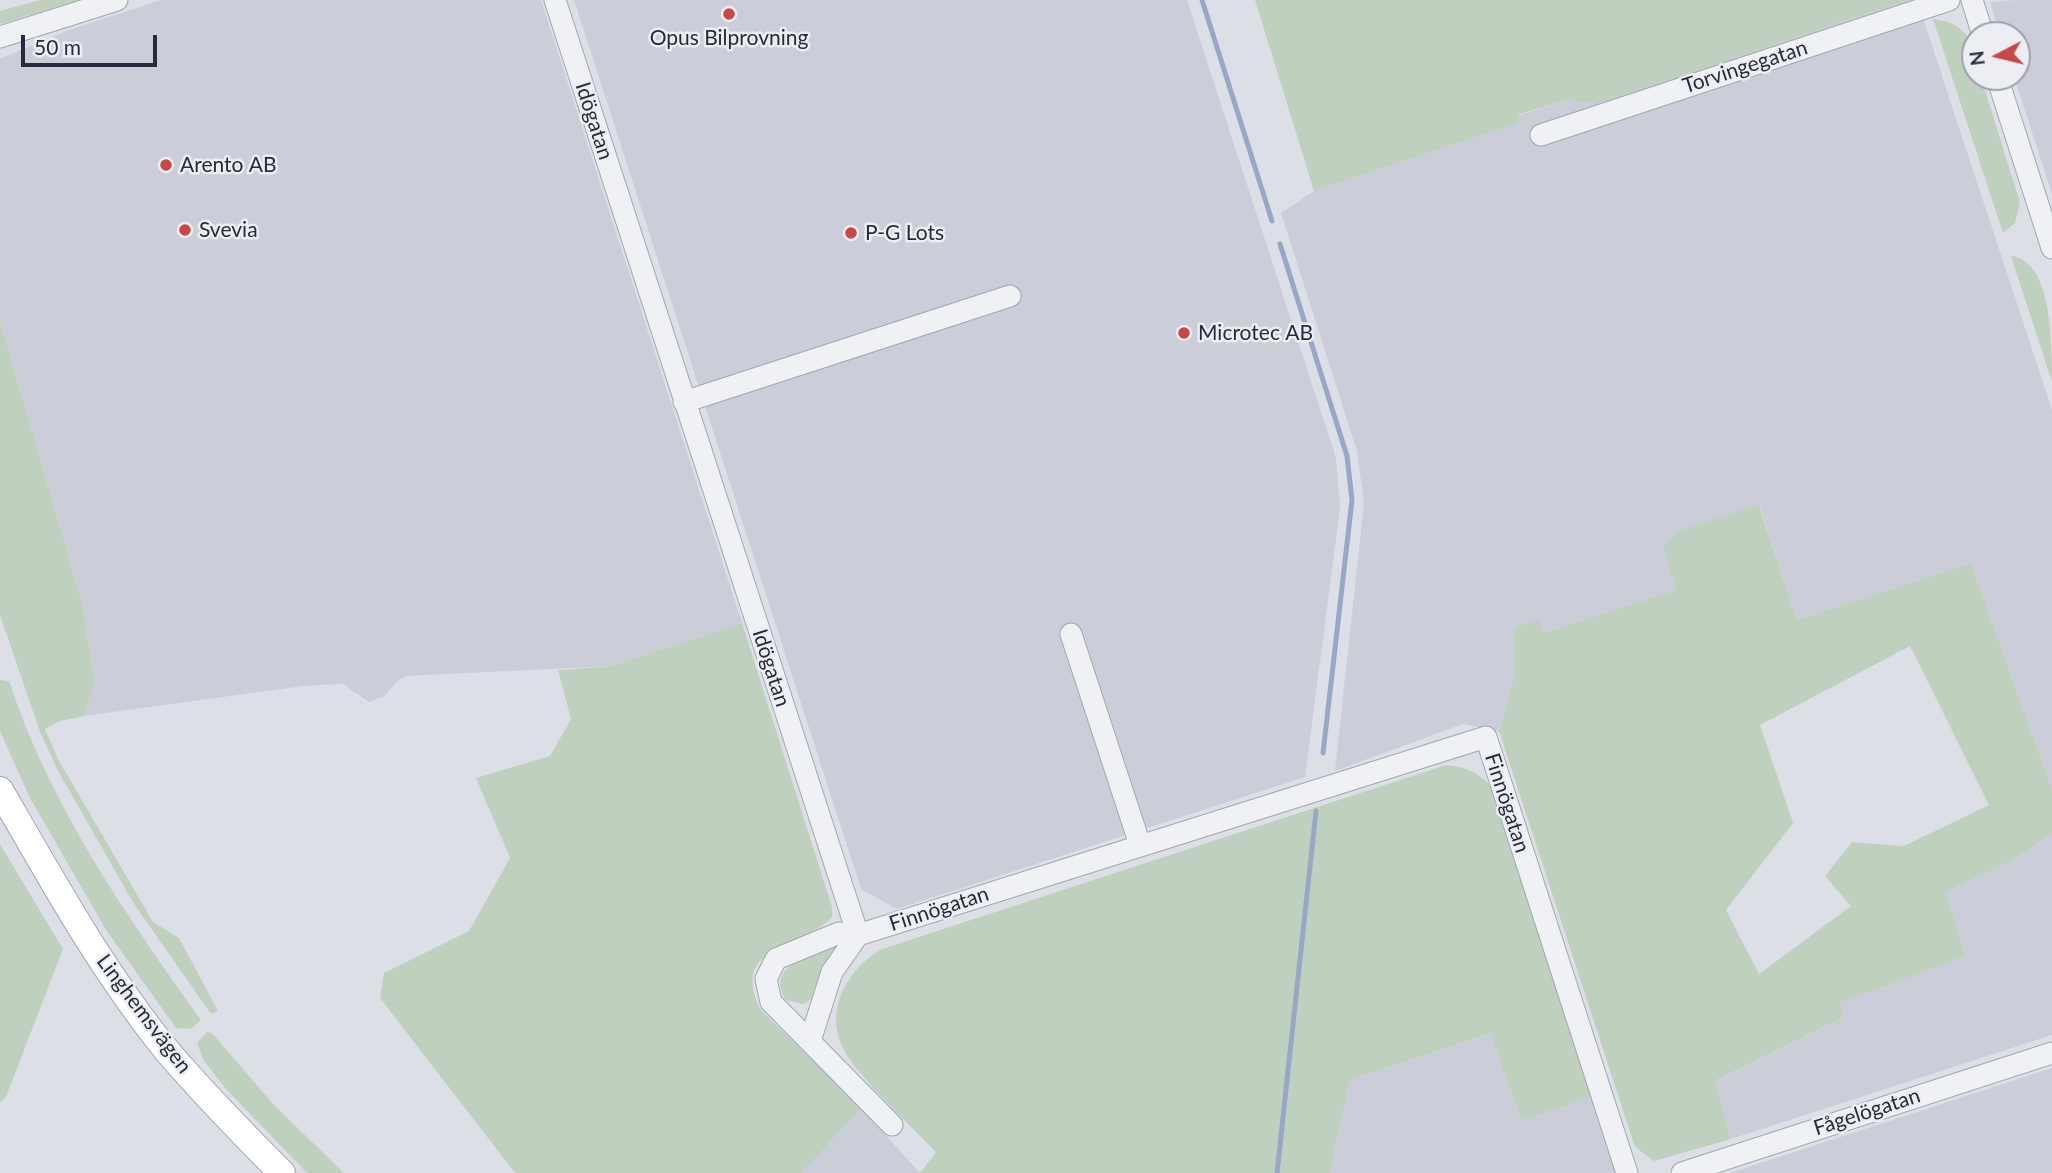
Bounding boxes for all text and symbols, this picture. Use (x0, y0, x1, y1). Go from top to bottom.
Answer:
marker: Opus Bilprovning (721, 6, 737, 22)
scale bar (24, 21, 161, 65)
north arrow (1961, 21, 2031, 91)
place label: Opus Bilprovning (650, 25, 808, 51)
text: 50 m (34, 34, 81, 59)
street label: Torvingegatan (1679, 35, 1811, 99)
text: N (1964, 50, 1989, 67)
street label: Idögatan (570, 79, 618, 163)
place label: Arento AB (180, 152, 277, 178)
marker: Arento AB (158, 157, 174, 173)
place label: Svevia (199, 217, 258, 243)
place label: P-G Lots (865, 220, 944, 246)
marker: Svevia (177, 222, 193, 238)
marker: P-G Lots (843, 225, 859, 241)
place label: Microtec AB (1198, 320, 1313, 346)
marker: Microtec AB (1176, 325, 1192, 341)
street label: Idögatan (747, 626, 795, 710)
street label: Finnögatan (1479, 750, 1535, 856)
street label: Finnögatan (886, 881, 992, 937)
street label: Linghemsvägen (91, 950, 197, 1078)
street label: Fågelögatan (1811, 1083, 1923, 1141)

